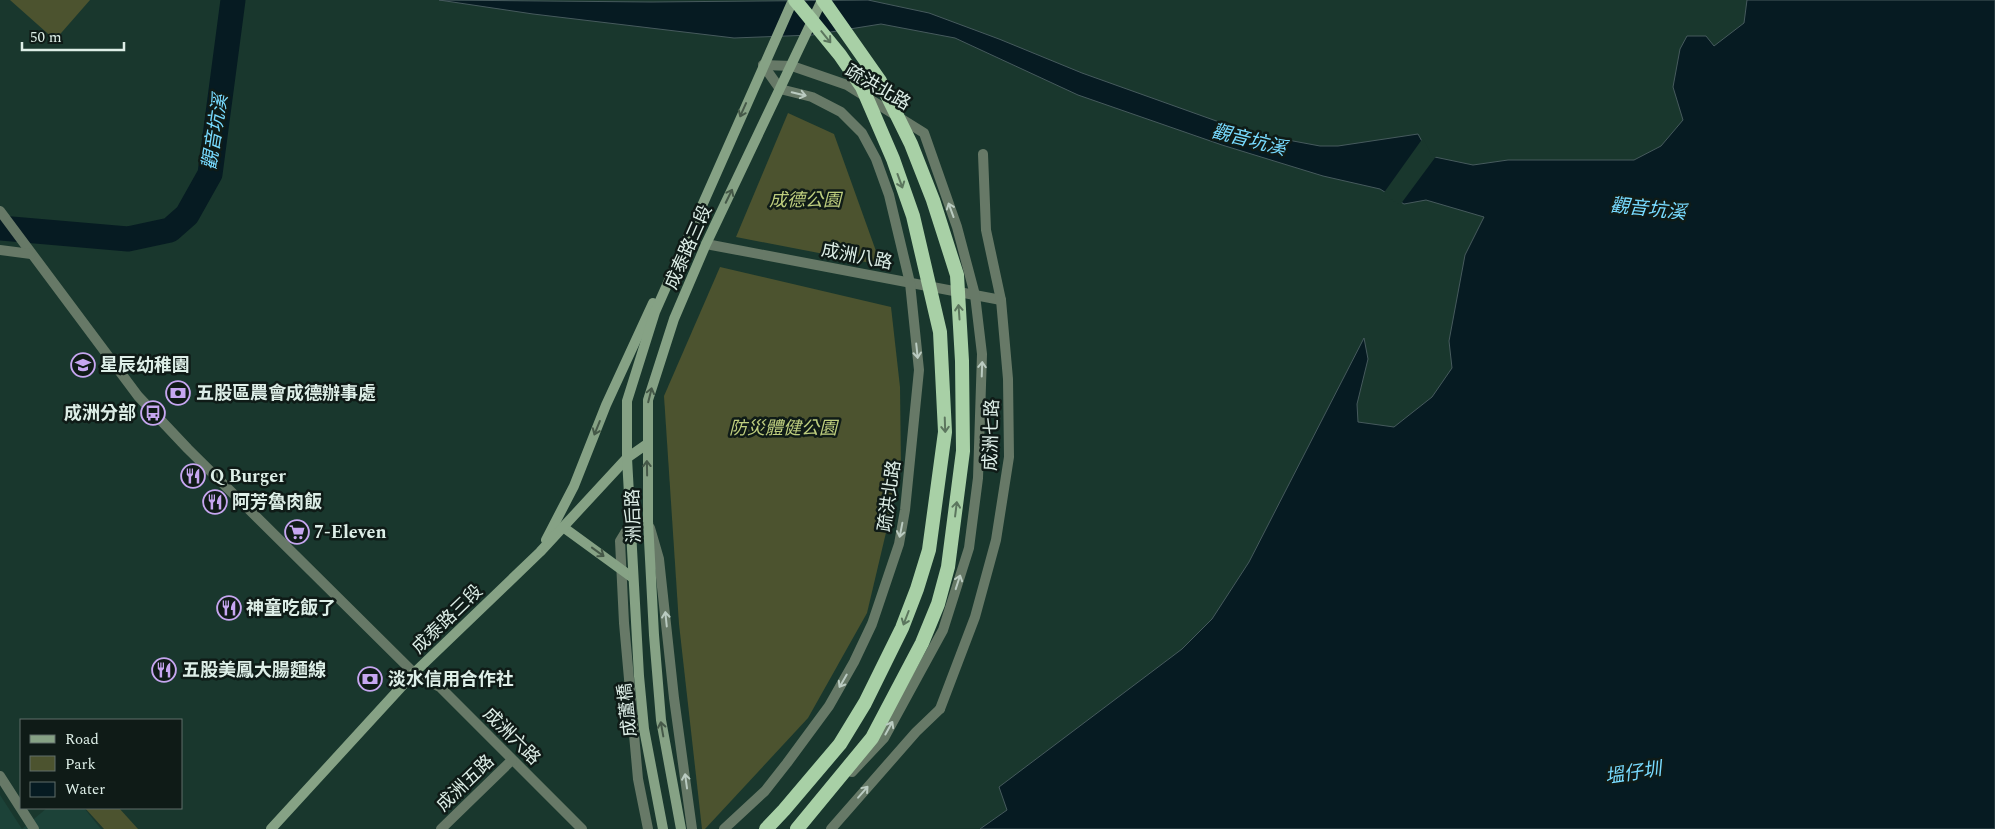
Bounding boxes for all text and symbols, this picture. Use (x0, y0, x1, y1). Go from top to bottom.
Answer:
scale bar (22, 20, 125, 52)
text: 50 m (30, 26, 62, 49)
one-way arrow (821, 31, 832, 44)
street label: 疏洪北路 (840, 58, 916, 117)
water label: 觀音坑溪 (195, 89, 236, 172)
one-way arrow (790, 90, 806, 99)
one-way arrow (737, 102, 747, 117)
water label: 觀音坑溪 (1208, 117, 1292, 164)
one-way arrow (896, 173, 905, 188)
park label: 成德公園 (769, 187, 844, 214)
one-way arrow (725, 189, 735, 204)
water label: 觀音坑溪 (1609, 191, 1690, 228)
street label: 成泰路三段 (658, 201, 719, 294)
one-way arrow (946, 203, 955, 219)
street label: 成洲八路 (819, 236, 895, 277)
one-way arrow (954, 305, 964, 321)
one-way arrow (912, 343, 922, 359)
school or university icon: 星辰幼稚園 (70, 352, 96, 378)
place label: 星辰幼稚園 (100, 352, 190, 379)
one-way arrow (977, 361, 986, 377)
bank icon: 五股區農會成德辦事處 (165, 380, 191, 406)
place label: 五股區農會成德辦事處 (196, 380, 376, 407)
one-way arrow (646, 388, 655, 404)
street label: 成洲七路 (977, 399, 1006, 471)
place label: 成洲分部 (64, 400, 136, 427)
bus stop icon: 成洲分部 (140, 400, 166, 426)
park label: 防災體健公園 (729, 415, 840, 442)
one-way arrow (940, 417, 949, 433)
one-way arrow (592, 419, 601, 435)
street label: 疏洪北路 (871, 459, 908, 534)
one-way arrow (642, 460, 652, 476)
restaurant icon: Q Burger (180, 463, 206, 489)
place label: Q Burger (210, 463, 286, 490)
restaurant icon: 阿芳魯肉飯 (202, 489, 228, 515)
place label: 阿芳魯肉飯 (232, 489, 322, 516)
street label: 洲后路 (619, 489, 648, 543)
one-way arrow (951, 502, 961, 518)
supermarket icon: 7-Eleven (284, 519, 310, 545)
place label: 7-Eleven (314, 519, 387, 546)
one-way arrow (896, 521, 906, 537)
one-way arrow (591, 547, 605, 557)
one-way arrow (954, 574, 964, 590)
street label: 成泰路三段 (406, 578, 489, 660)
restaurant icon: 神童吃飯了 (216, 595, 242, 621)
place label: 神童吃飯了 (246, 595, 336, 622)
one-way arrow (901, 610, 910, 625)
one-way arrow (661, 612, 671, 628)
restaurant icon: 五股美鳳大腸麵線 (151, 657, 177, 683)
place label: 五股美鳳大腸麵線 (182, 657, 326, 684)
bank icon: 淡水信用合作社 (357, 666, 383, 692)
place label: 淡水信用合作社 (388, 666, 514, 693)
one-way arrow (838, 673, 848, 687)
street label: 成蘆橋 (611, 682, 644, 738)
street label: 成洲六路 (477, 701, 547, 771)
legend (20, 719, 182, 809)
one-way arrow (885, 721, 895, 736)
one-way arrow (657, 722, 667, 738)
text: Road (65, 728, 99, 751)
street label: 成洲五路 (430, 749, 501, 818)
text: Park (65, 753, 96, 776)
water label: 塭仔圳 (1603, 754, 1667, 792)
one-way arrow (680, 773, 690, 789)
text: Water (65, 778, 105, 801)
one-way arrow (857, 786, 869, 799)

